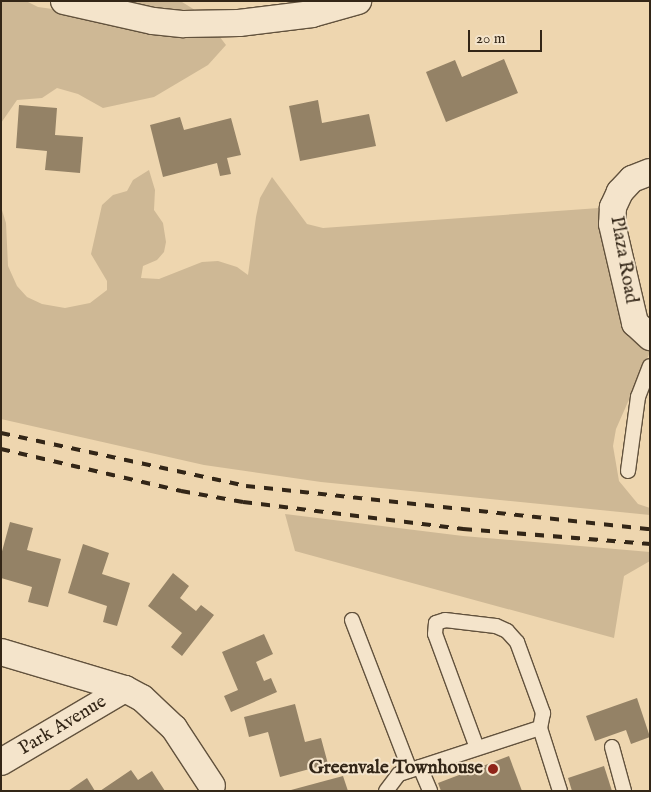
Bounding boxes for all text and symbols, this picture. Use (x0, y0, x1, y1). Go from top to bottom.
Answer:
scale bar (471, 20, 545, 52)
text: 20 m (476, 29, 505, 48)
street label: Plaza Road (604, 214, 642, 306)
street label: Park Avenue (15, 691, 111, 761)
place label: Greenvale Townhouse (309, 758, 483, 780)
marker: Greenvale Townhouse (487, 763, 499, 775)

